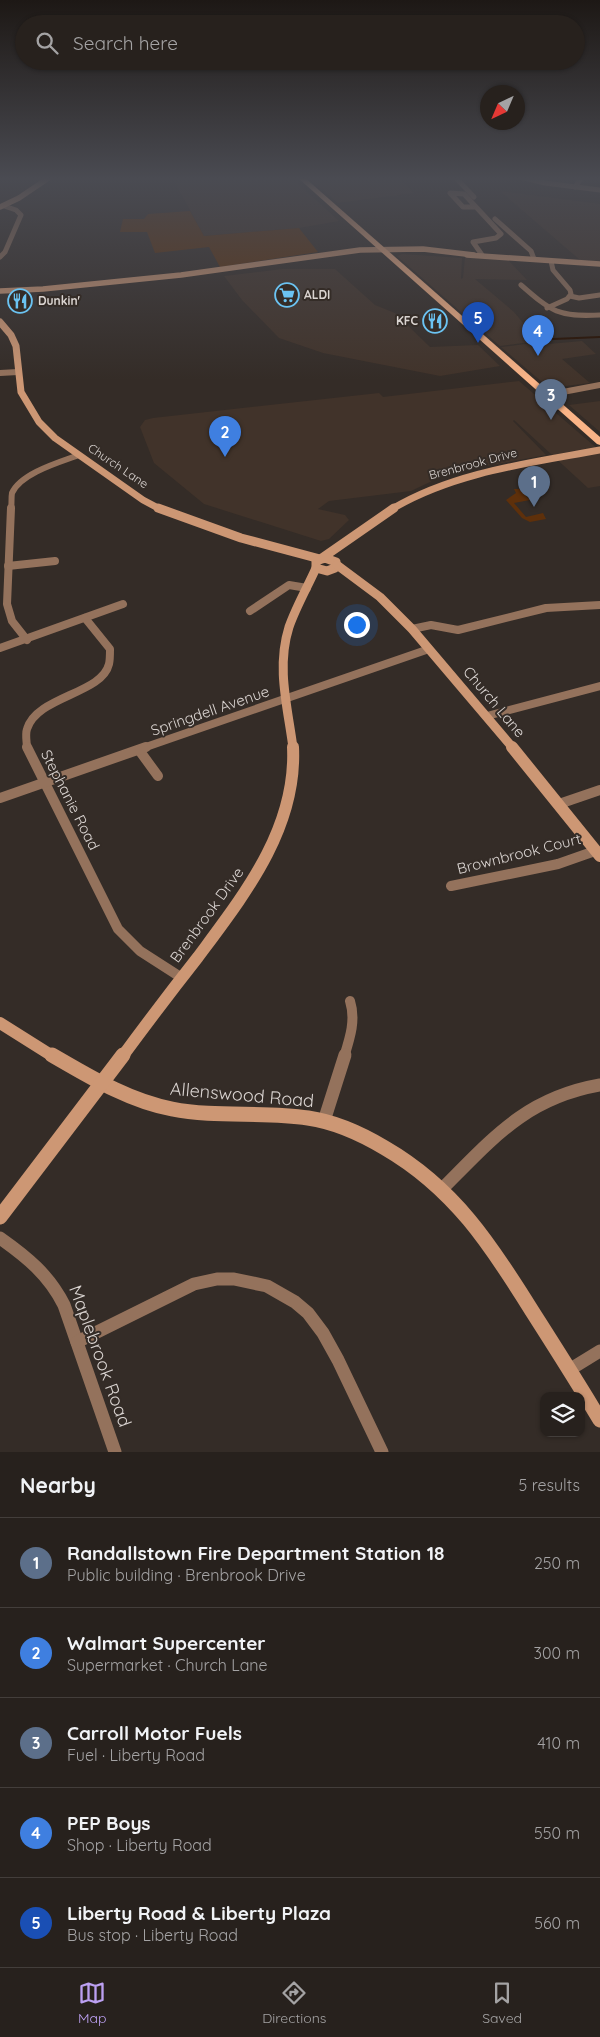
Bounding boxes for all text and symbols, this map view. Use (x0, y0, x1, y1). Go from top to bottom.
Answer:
search box (15, 15, 585, 70)
icon: search (33, 29, 61, 57)
text: Search here (73, 31, 178, 55)
north arrow (480, 85, 525, 130)
supermarket icon: ALDI (274, 282, 300, 308)
place label: ALDI (304, 287, 330, 302)
restaurant icon: Dunkin' (7, 288, 33, 314)
place label: Dunkin' (38, 293, 81, 308)
pin: 5 (462, 302, 494, 343)
restaurant icon: KFC (422, 308, 448, 334)
place label: KFC (396, 313, 418, 328)
pin: 4 (522, 315, 554, 356)
pin: 3 (535, 379, 567, 420)
pin: 2 (209, 416, 241, 457)
street label: Church Lane (85, 440, 151, 491)
street label: Brenbrook Drive (427, 444, 519, 482)
pin: 1 (518, 466, 550, 507)
your location (344, 612, 370, 638)
street label: Church Lane (459, 662, 530, 741)
street label: Springdell Avenue (148, 681, 272, 740)
street label: Stephanie Road (37, 746, 104, 853)
street label: Brownbrook Court (455, 829, 583, 878)
street label: Brenbrook Drive (166, 863, 248, 966)
street label: Allenswood Road (169, 1077, 315, 1112)
street label: Maplebrook Road (64, 1282, 137, 1430)
map controls (540, 1392, 585, 1437)
button: layers (540, 1392, 585, 1437)
text: Nearby (20, 1472, 96, 1498)
text: 5 results (519, 1475, 580, 1495)
text: Randallstown Fire Department Station 18 (67, 1541, 445, 1565)
text: 1 (33, 1553, 39, 1573)
text: 250 m (534, 1553, 580, 1573)
text: Public building · Brenbrook Drive (67, 1565, 306, 1585)
text: Walmart Supercenter (67, 1631, 266, 1655)
text: 2 (31, 1643, 41, 1663)
text: 300 m (534, 1643, 580, 1663)
text: Supermarket · Church Lane (67, 1655, 268, 1675)
text: Carroll Motor Fuels (67, 1721, 242, 1745)
text: 3 (32, 1733, 40, 1753)
text: 410 m (537, 1733, 580, 1753)
text: Fuel · Liberty Road (67, 1745, 205, 1765)
text: PEP Boys (67, 1811, 151, 1835)
text: 4 (31, 1823, 41, 1843)
text: 550 m (534, 1823, 580, 1843)
text: Shop · Liberty Road (67, 1835, 212, 1855)
text: Liberty Road & Liberty Plaza (67, 1901, 331, 1925)
text: 5 (31, 1913, 41, 1933)
text: 560 m (534, 1913, 580, 1933)
text: Bus stop · Liberty Road (67, 1925, 238, 1945)
tab: Map (78, 1979, 106, 2027)
tab: Directions (262, 1979, 326, 2027)
tab: Saved (482, 1979, 522, 2027)

